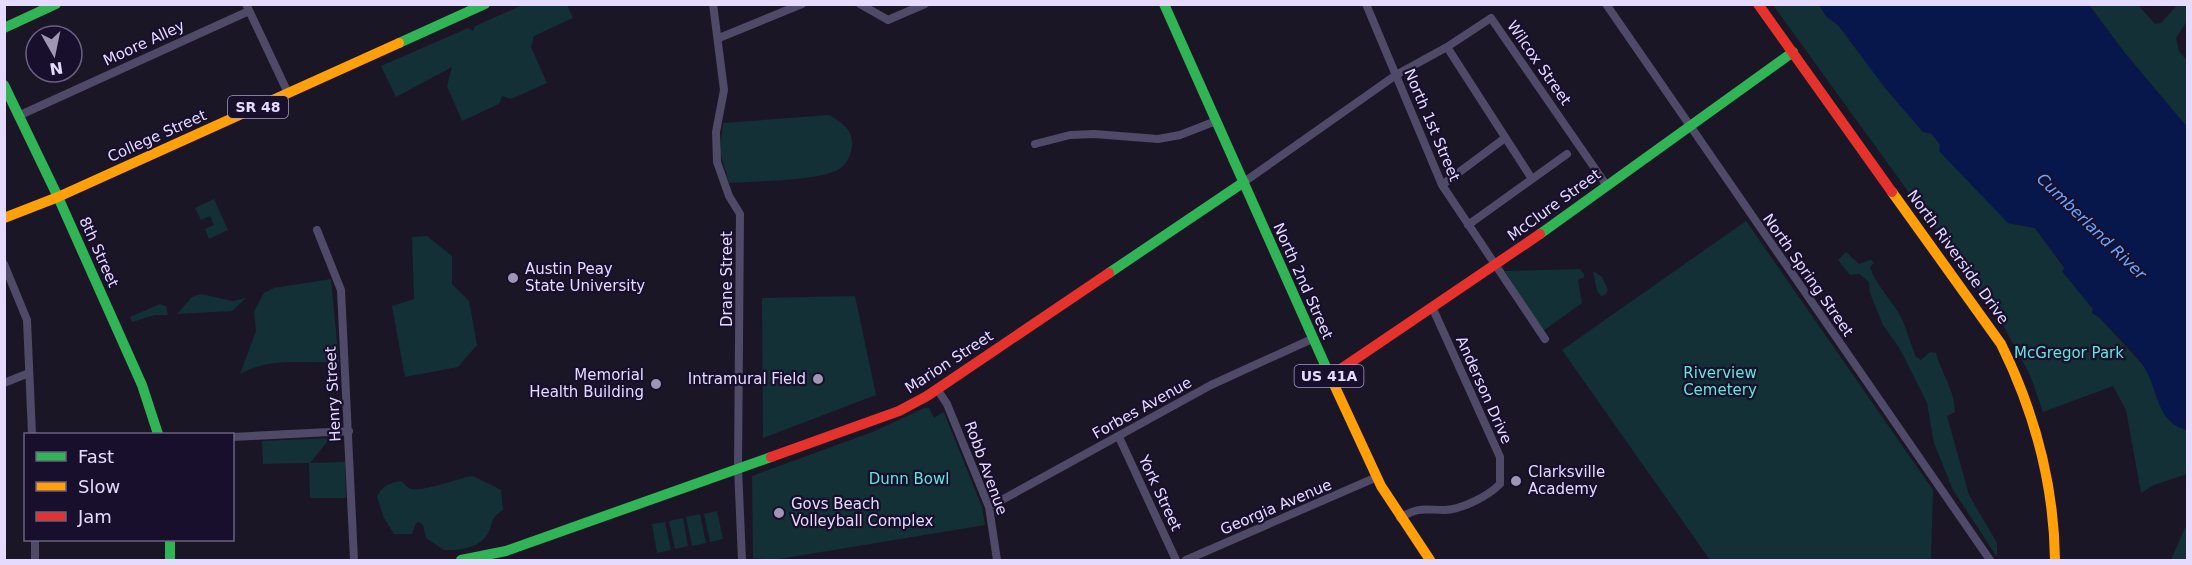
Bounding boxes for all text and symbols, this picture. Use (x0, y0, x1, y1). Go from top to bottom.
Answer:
street label: Moore Alley (100, 16, 188, 70)
street label: Wilcox Street (1503, 17, 1575, 109)
north arrow (24, 24, 84, 84)
text: N (48, 58, 64, 79)
street label: North 1st Street (1400, 66, 1464, 184)
road number: SR 48 (228, 96, 288, 118)
street label: College Street (105, 106, 209, 166)
street label: McClure Street (1504, 165, 1604, 245)
water label: Cumberland River (2033, 169, 2151, 284)
street label: North Riverside Drive (1903, 187, 2013, 327)
street label: North Spring Street (1759, 210, 1857, 340)
street label: 8th Street (75, 214, 123, 290)
street label: North 2nd Street (1269, 220, 1337, 342)
street label: Drane Street (718, 231, 736, 327)
place label: Austin Peay State University (525, 260, 645, 295)
marker: Austin Peay State University (506, 271, 520, 285)
street label: Marion Street (902, 327, 997, 397)
street label: Anderson Drive (1452, 333, 1516, 447)
park label: McGregor Park (2014, 344, 2124, 362)
street label: Henry Street (322, 346, 344, 442)
park label: Riverview Cemetery (1683, 364, 1757, 399)
road number: US 41A (1294, 365, 1364, 387)
place label: Memorial Health Building (529, 366, 644, 401)
place label: Intramural Field (688, 370, 806, 388)
marker: Intramural Field (811, 372, 825, 386)
street label: Forbes Avenue (1089, 373, 1195, 443)
marker: Memorial Health Building (649, 377, 663, 391)
street label: Robb Avenue (961, 419, 1011, 517)
legend (24, 433, 234, 541)
text: Fast (78, 446, 114, 467)
street label: York Street (1134, 451, 1185, 534)
place label: Clarksville Academy (1528, 463, 1605, 498)
park label: Dunn Bowl (869, 470, 949, 488)
marker: Clarksville Academy (1509, 474, 1523, 488)
street label: Georgia Avenue (1218, 475, 1334, 539)
text: Slow (78, 476, 120, 497)
place label: Govs Beach Volleyball Complex (791, 495, 933, 530)
text: Jam (77, 506, 112, 527)
marker: Govs Beach Volleyball Complex (772, 506, 786, 520)

